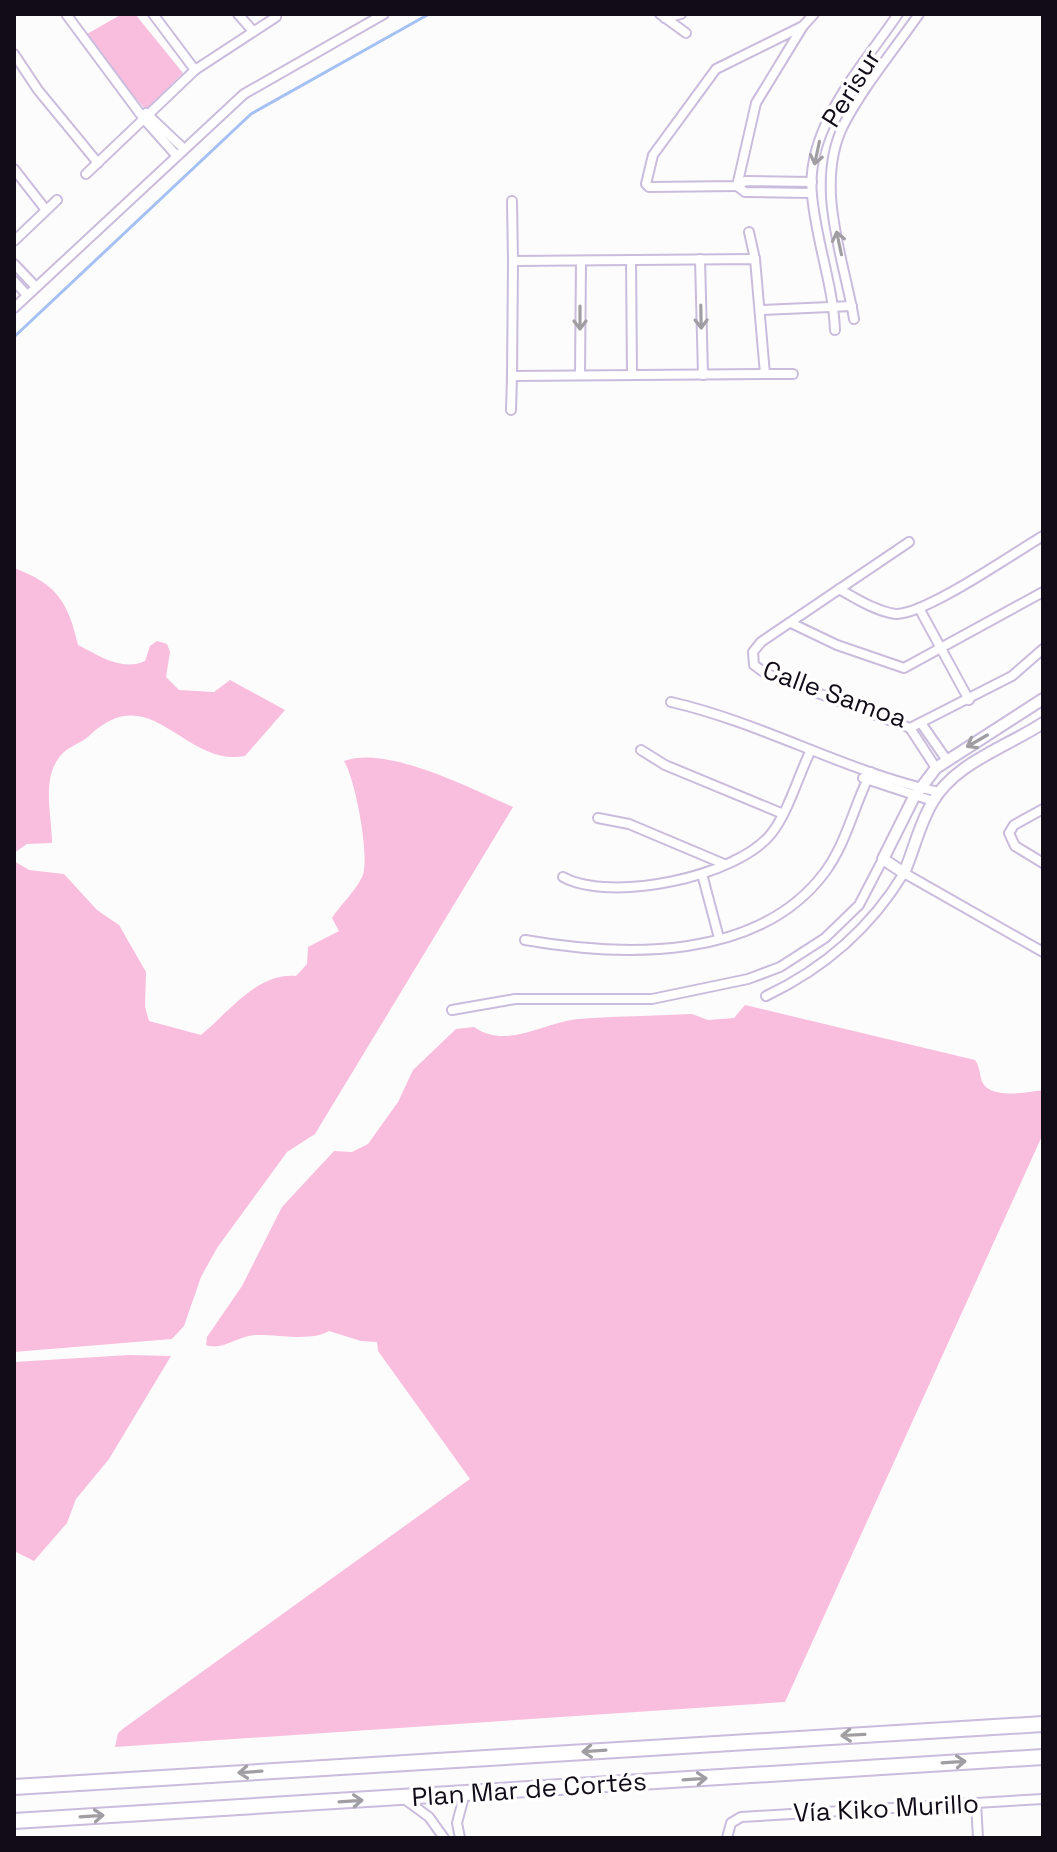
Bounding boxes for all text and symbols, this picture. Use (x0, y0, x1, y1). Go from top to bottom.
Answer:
street label: Perisur (814, 42, 888, 134)
one-way arrow (809, 139, 824, 165)
one-way arrow (831, 231, 846, 256)
one-way arrow (693, 303, 709, 330)
one-way arrow (572, 304, 588, 331)
street label: Calle Samoa (758, 652, 912, 736)
one-way arrow (966, 733, 989, 749)
one-way arrow (840, 1727, 867, 1742)
one-way arrow (581, 1743, 608, 1758)
one-way arrow (940, 1754, 967, 1769)
street label: Plan Mar de Cortés (410, 1764, 648, 1814)
one-way arrow (237, 1765, 264, 1780)
one-way arrow (681, 1771, 708, 1786)
street label: Vía Kiko Murillo (792, 1786, 980, 1830)
one-way arrow (337, 1793, 364, 1808)
one-way arrow (78, 1808, 105, 1823)

